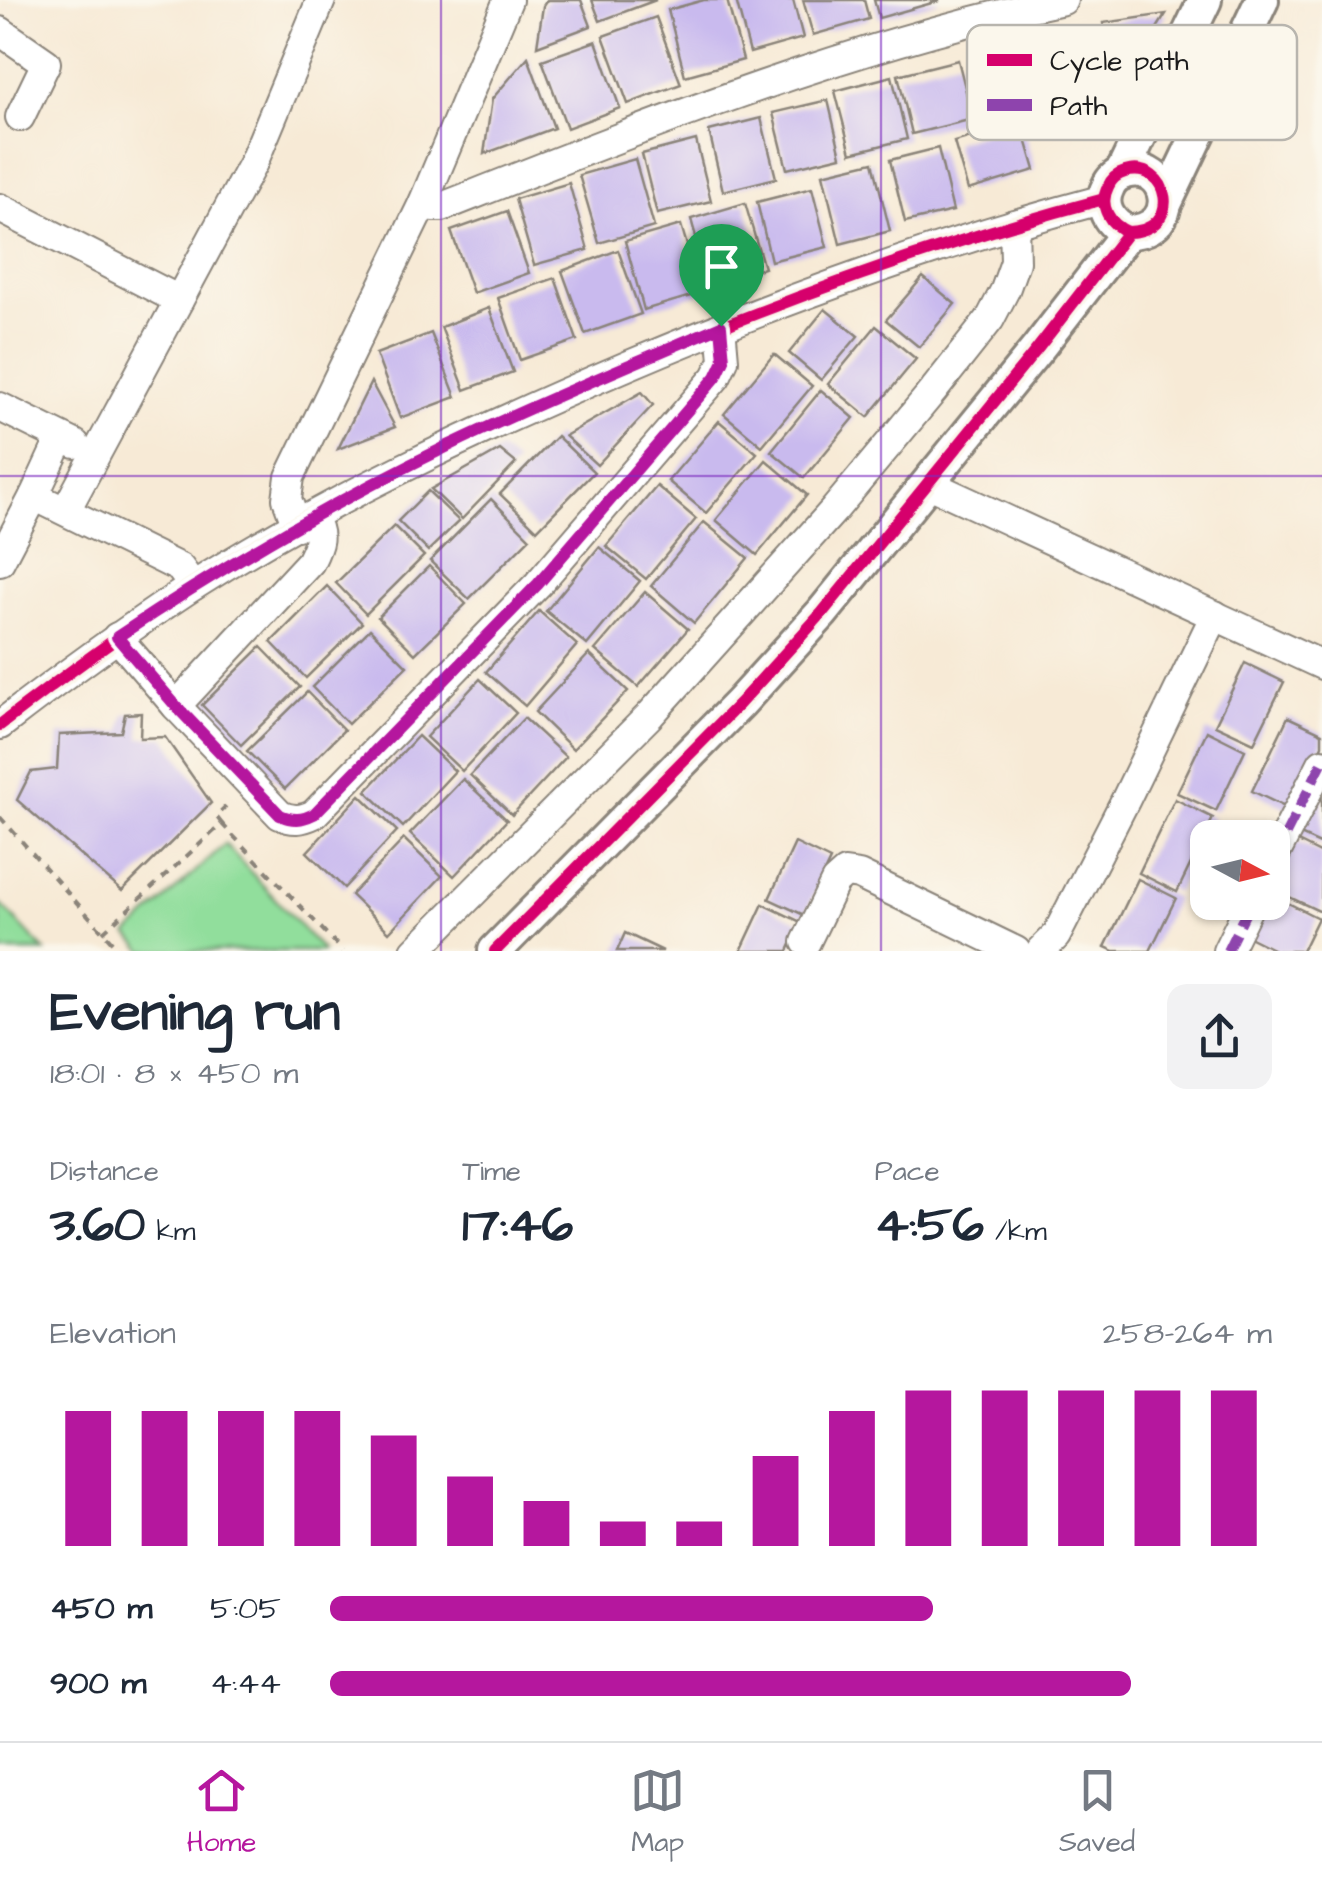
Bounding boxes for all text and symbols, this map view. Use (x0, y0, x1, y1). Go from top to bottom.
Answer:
legend (967, 25, 1297, 140)
text: Cycle path (1050, 42, 1189, 83)
text: Path (1050, 87, 1107, 126)
pin (679, 224, 764, 327)
icon: arrive (694, 239, 749, 294)
north arrow (1190, 820, 1290, 920)
map controls (1190, 820, 1290, 920)
text: Evening run (50, 975, 340, 1051)
button: share (1167, 984, 1272, 1089)
text: 18:01 · 8 × 450 m (50, 1051, 298, 1096)
text: Distance (50, 1152, 159, 1191)
text: Time (462, 1152, 521, 1191)
text: Pace (875, 1152, 940, 1191)
text: 3.60 (50, 1191, 145, 1260)
text: 17:46 (462, 1191, 573, 1260)
text: 4:56 (875, 1191, 984, 1260)
text: km (145, 1212, 196, 1251)
text: /km (984, 1212, 1047, 1251)
text: Elevation (50, 1311, 176, 1356)
text: 258–264 m (1102, 1311, 1272, 1356)
text: 450 m (50, 1586, 152, 1631)
text: 5:05 (210, 1586, 281, 1631)
text: 900 m (50, 1661, 146, 1706)
text: 4:44 (210, 1661, 281, 1706)
tab: Home (187, 1763, 257, 1862)
tab: Map (630, 1763, 685, 1862)
tab: Saved (1059, 1763, 1135, 1862)

